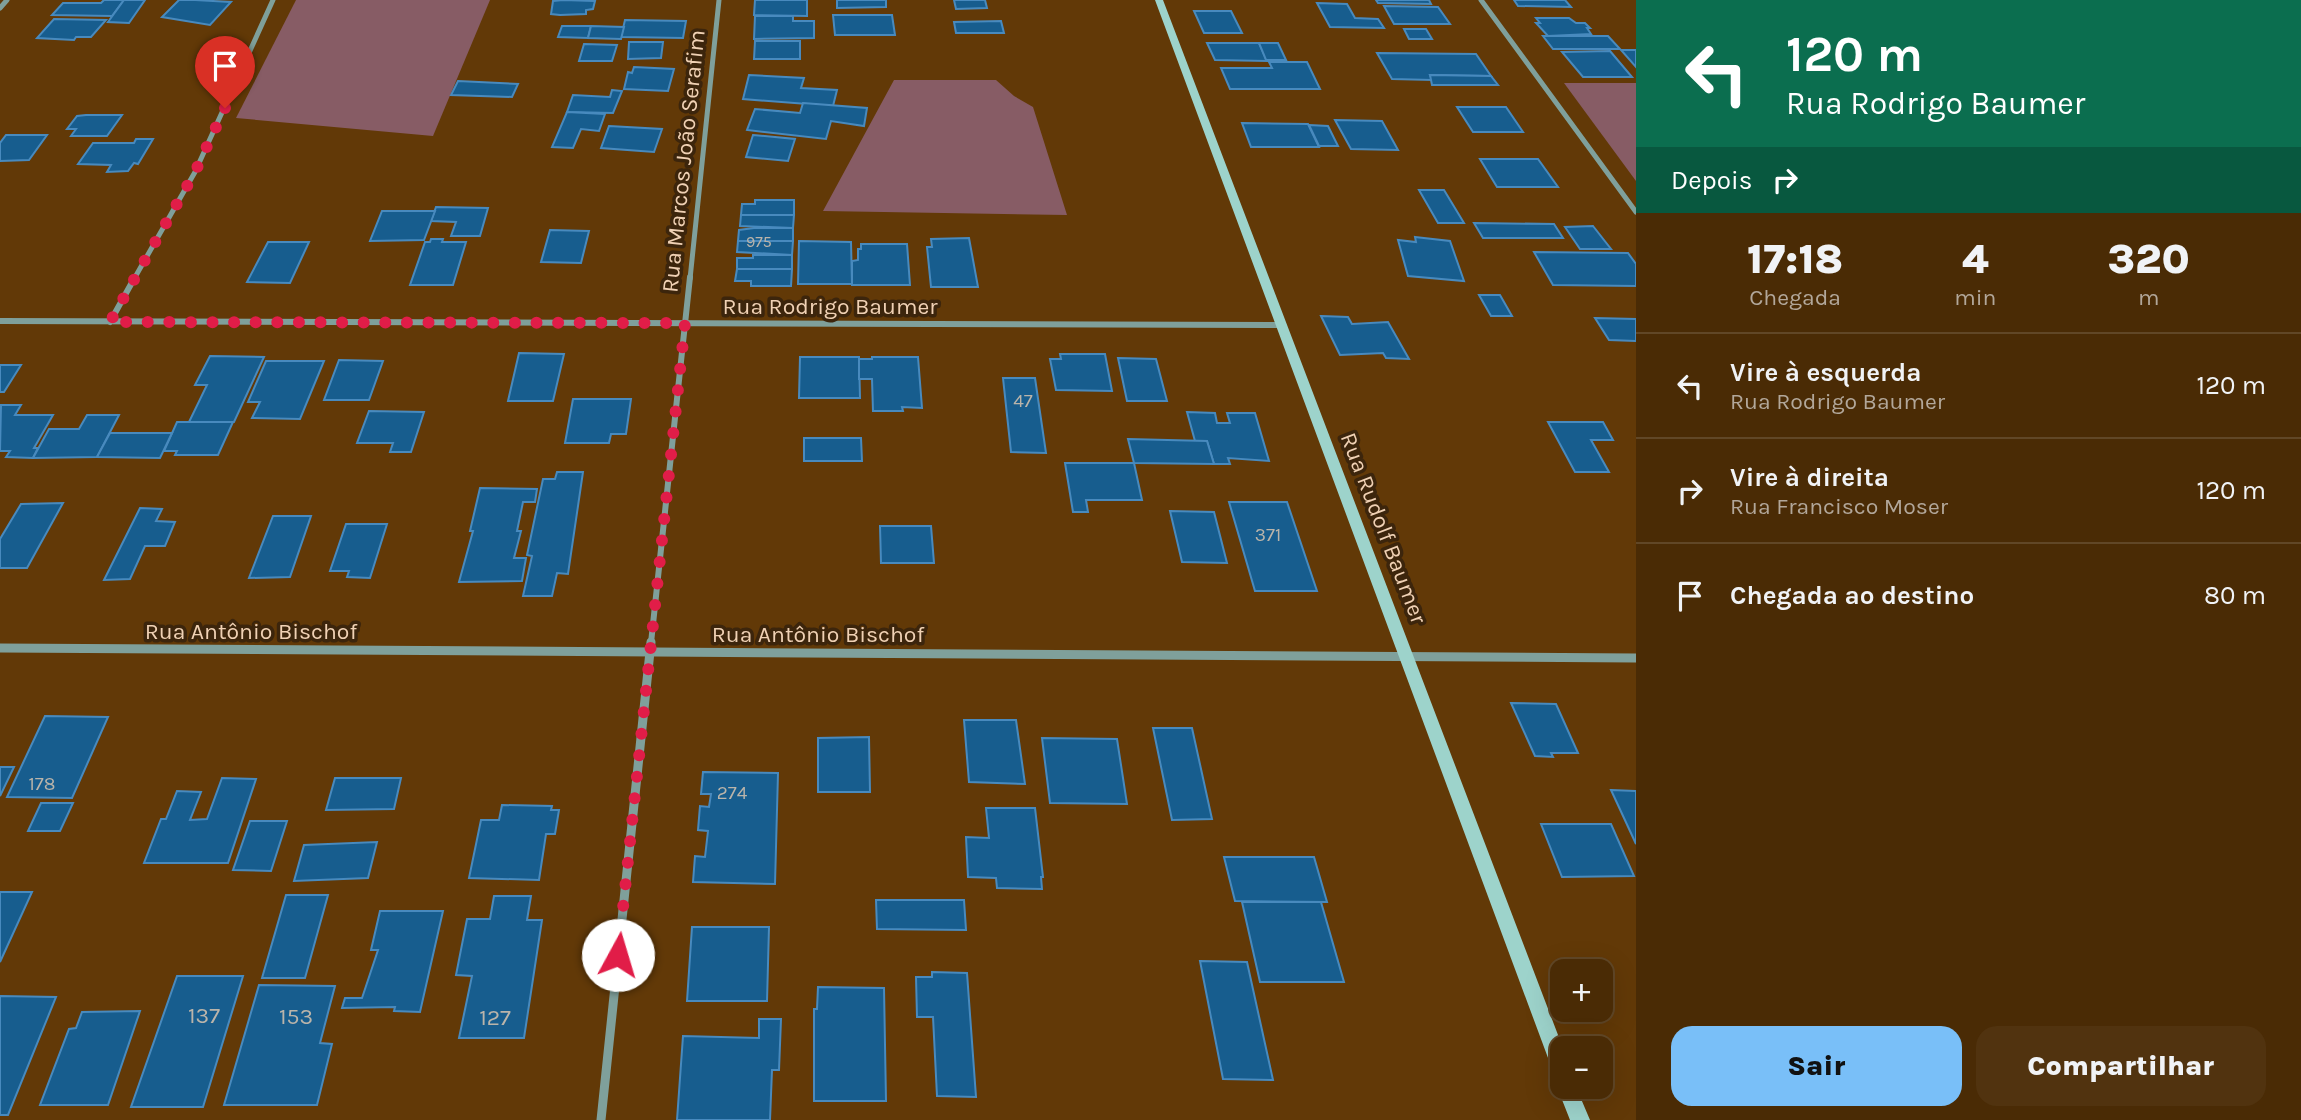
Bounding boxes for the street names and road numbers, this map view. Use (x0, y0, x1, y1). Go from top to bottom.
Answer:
street label: Rua Marcos João Serafim (656, 28, 711, 294)
street label: Rua Rodrigo Baumer (722, 293, 938, 320)
street label: Rua Rudolf Baumer (1335, 429, 1433, 628)
street label: Rua Antônio Bischof (145, 618, 357, 645)
street label: Rua Antônio Bischof (712, 621, 924, 648)

